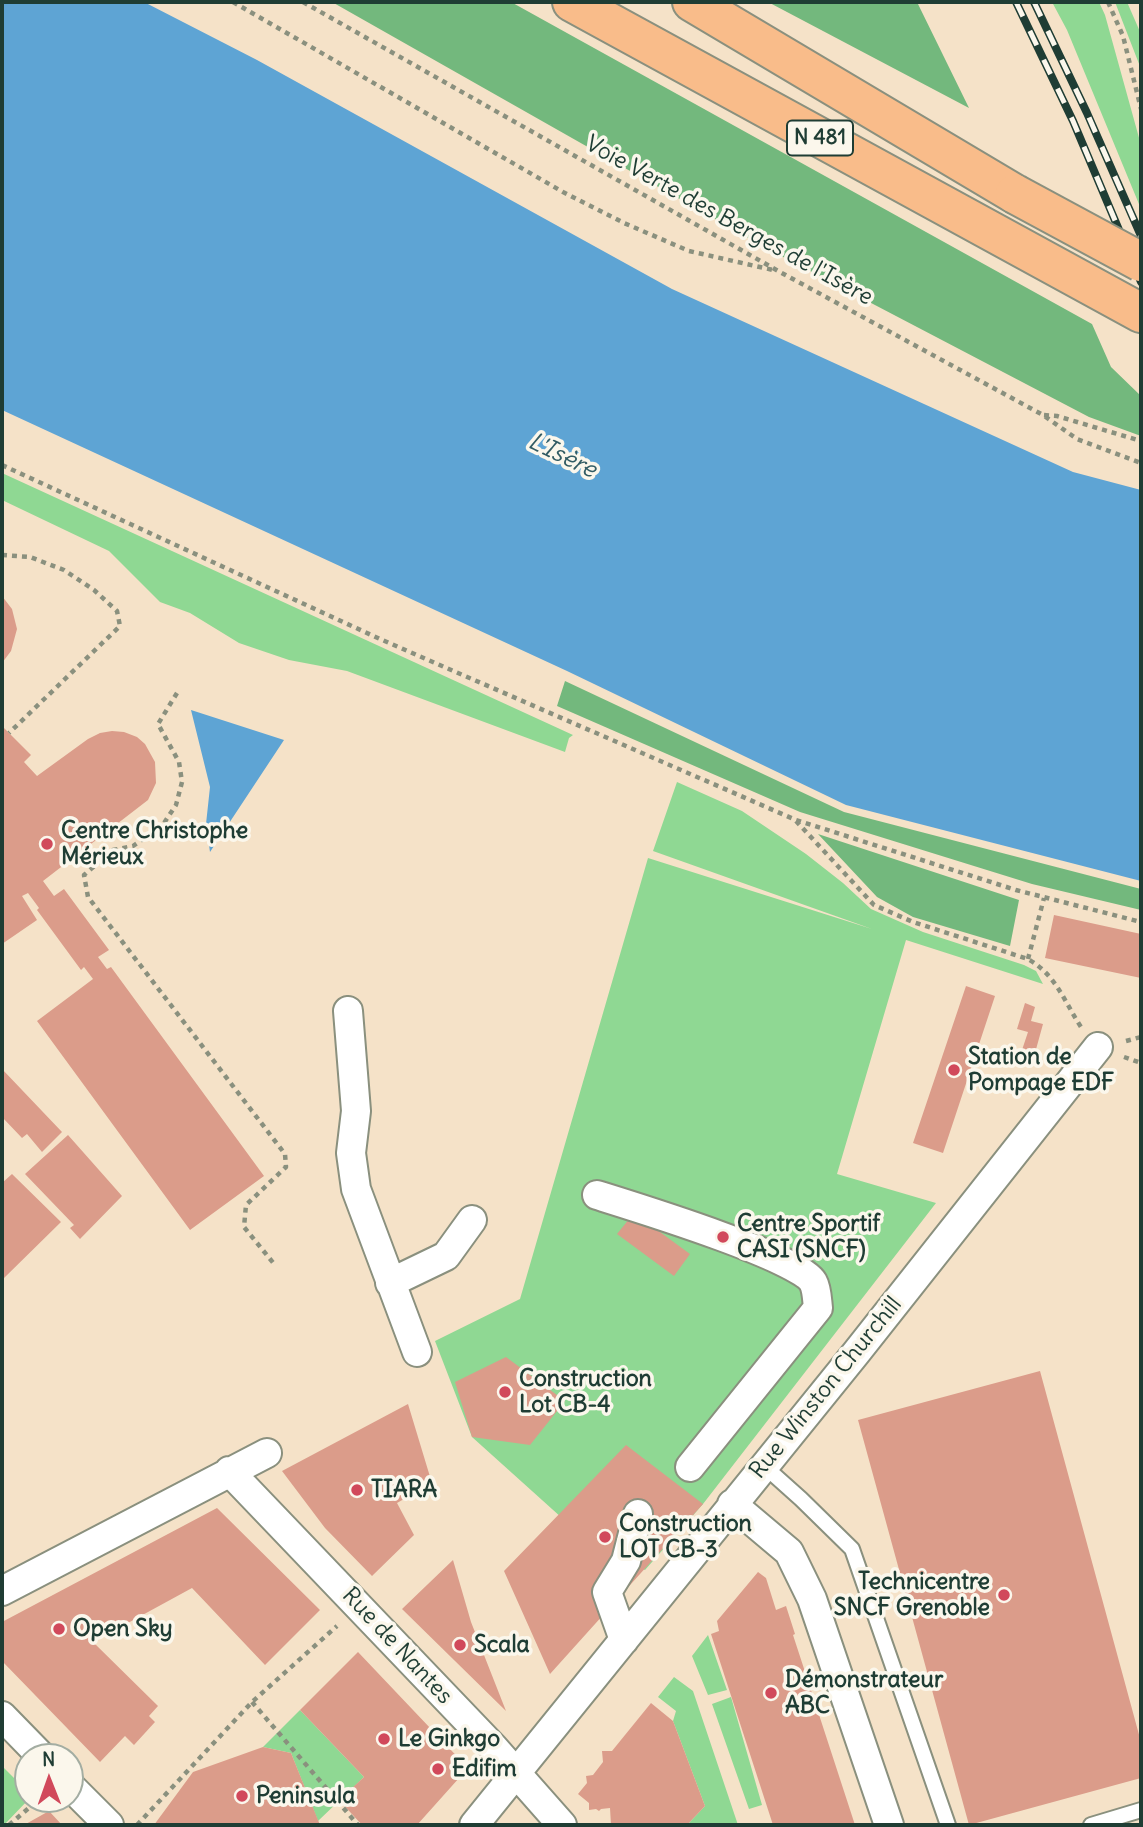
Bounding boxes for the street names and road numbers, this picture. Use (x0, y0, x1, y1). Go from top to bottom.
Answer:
road number: N 481 (787, 120, 853, 156)
street label: Voie Verte des Berges de l'Isère (580, 130, 878, 312)
street label: Rue Winston Churchill (744, 1291, 908, 1485)
street label: Rue de Nantes (336, 1582, 458, 1710)

